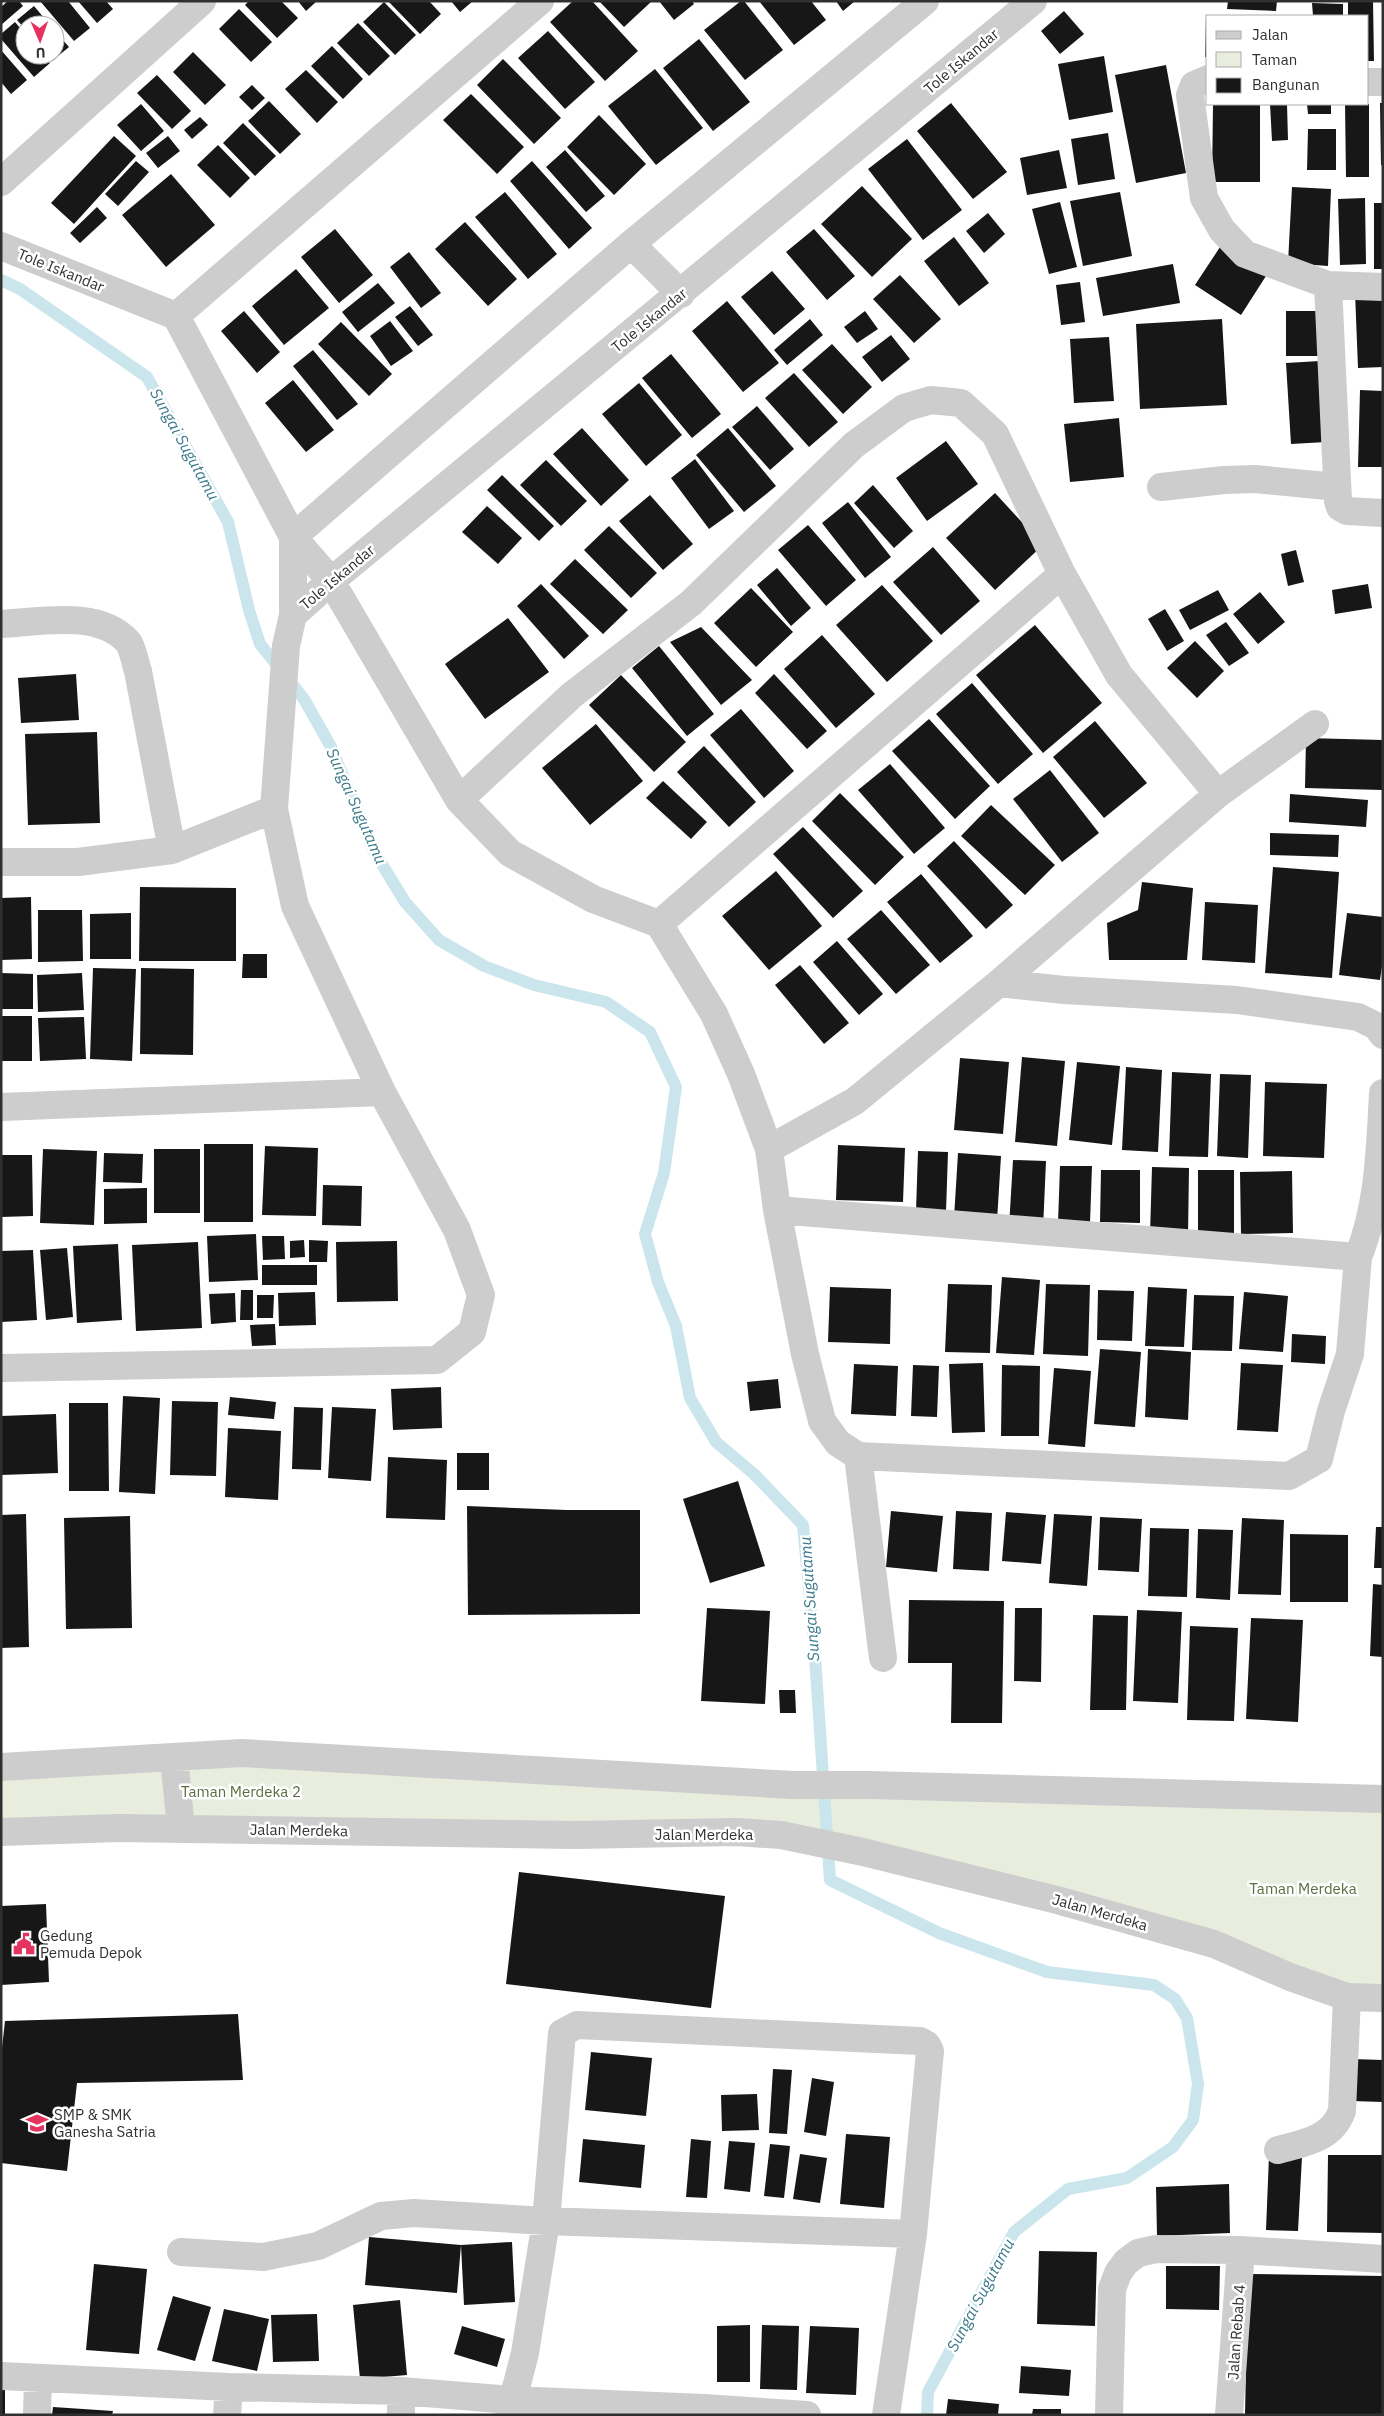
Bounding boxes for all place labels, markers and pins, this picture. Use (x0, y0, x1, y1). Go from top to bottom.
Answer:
place label: Gedung Pemuda Depok (40, 1926, 142, 1962)
public building icon: Gedung Pemuda Depok (11, 1931, 37, 1957)
place label: SMP & SMK Ganesha Satria (54, 2105, 156, 2141)
school or university icon: SMP & SMK Ganesha Satria (24, 2110, 50, 2136)

